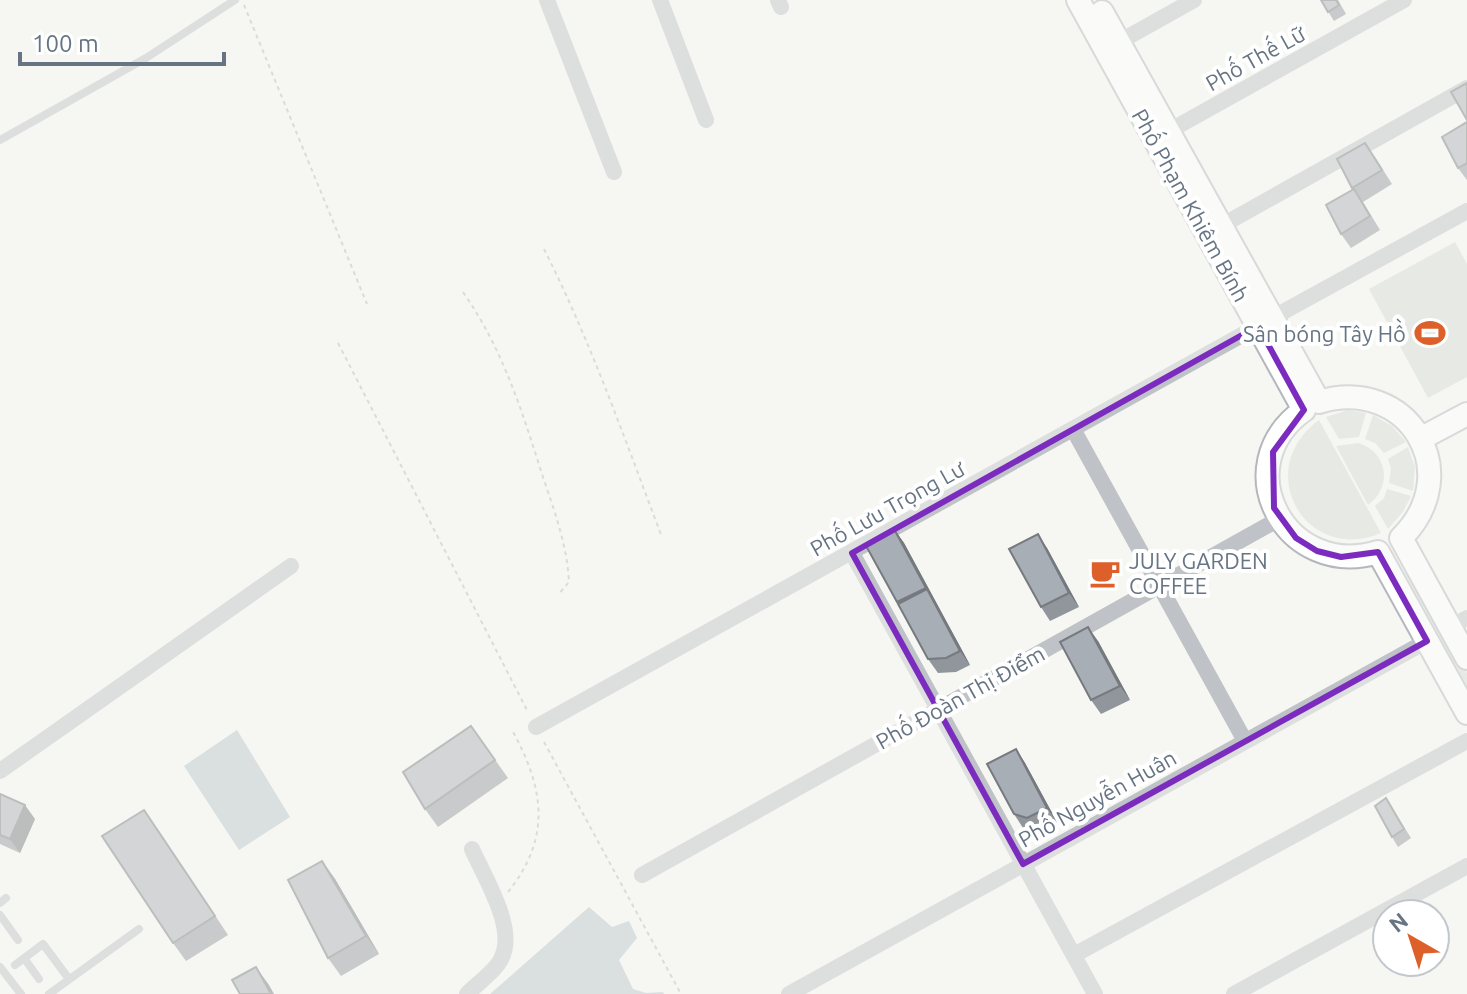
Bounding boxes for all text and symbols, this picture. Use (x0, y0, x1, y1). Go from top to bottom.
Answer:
scale bar (20, 16, 224, 66)
street label: Phố Thế Lữ (1200, 18, 1310, 96)
text: 100 m (32, 30, 99, 57)
street label: Phố Phạm Khiêm Bính (1128, 103, 1257, 306)
sports icon: Sân bóng Tây Hồ (1413, 316, 1447, 350)
place label: Sân bóng Tây Hồ (1243, 318, 1406, 346)
street label: Phố Lưu Trọng Lư (804, 453, 969, 561)
place label: JULY GARDEN COFFEE (1129, 548, 1268, 598)
cafe icon: JULY GARDEN COFFEE (1088, 556, 1122, 590)
street label: Phố Đoàn Thị Điểm (870, 638, 1049, 754)
street label: Phố Nguyễn Huân (1013, 742, 1180, 852)
north arrow (1371, 898, 1451, 978)
text: N (1384, 907, 1412, 937)

